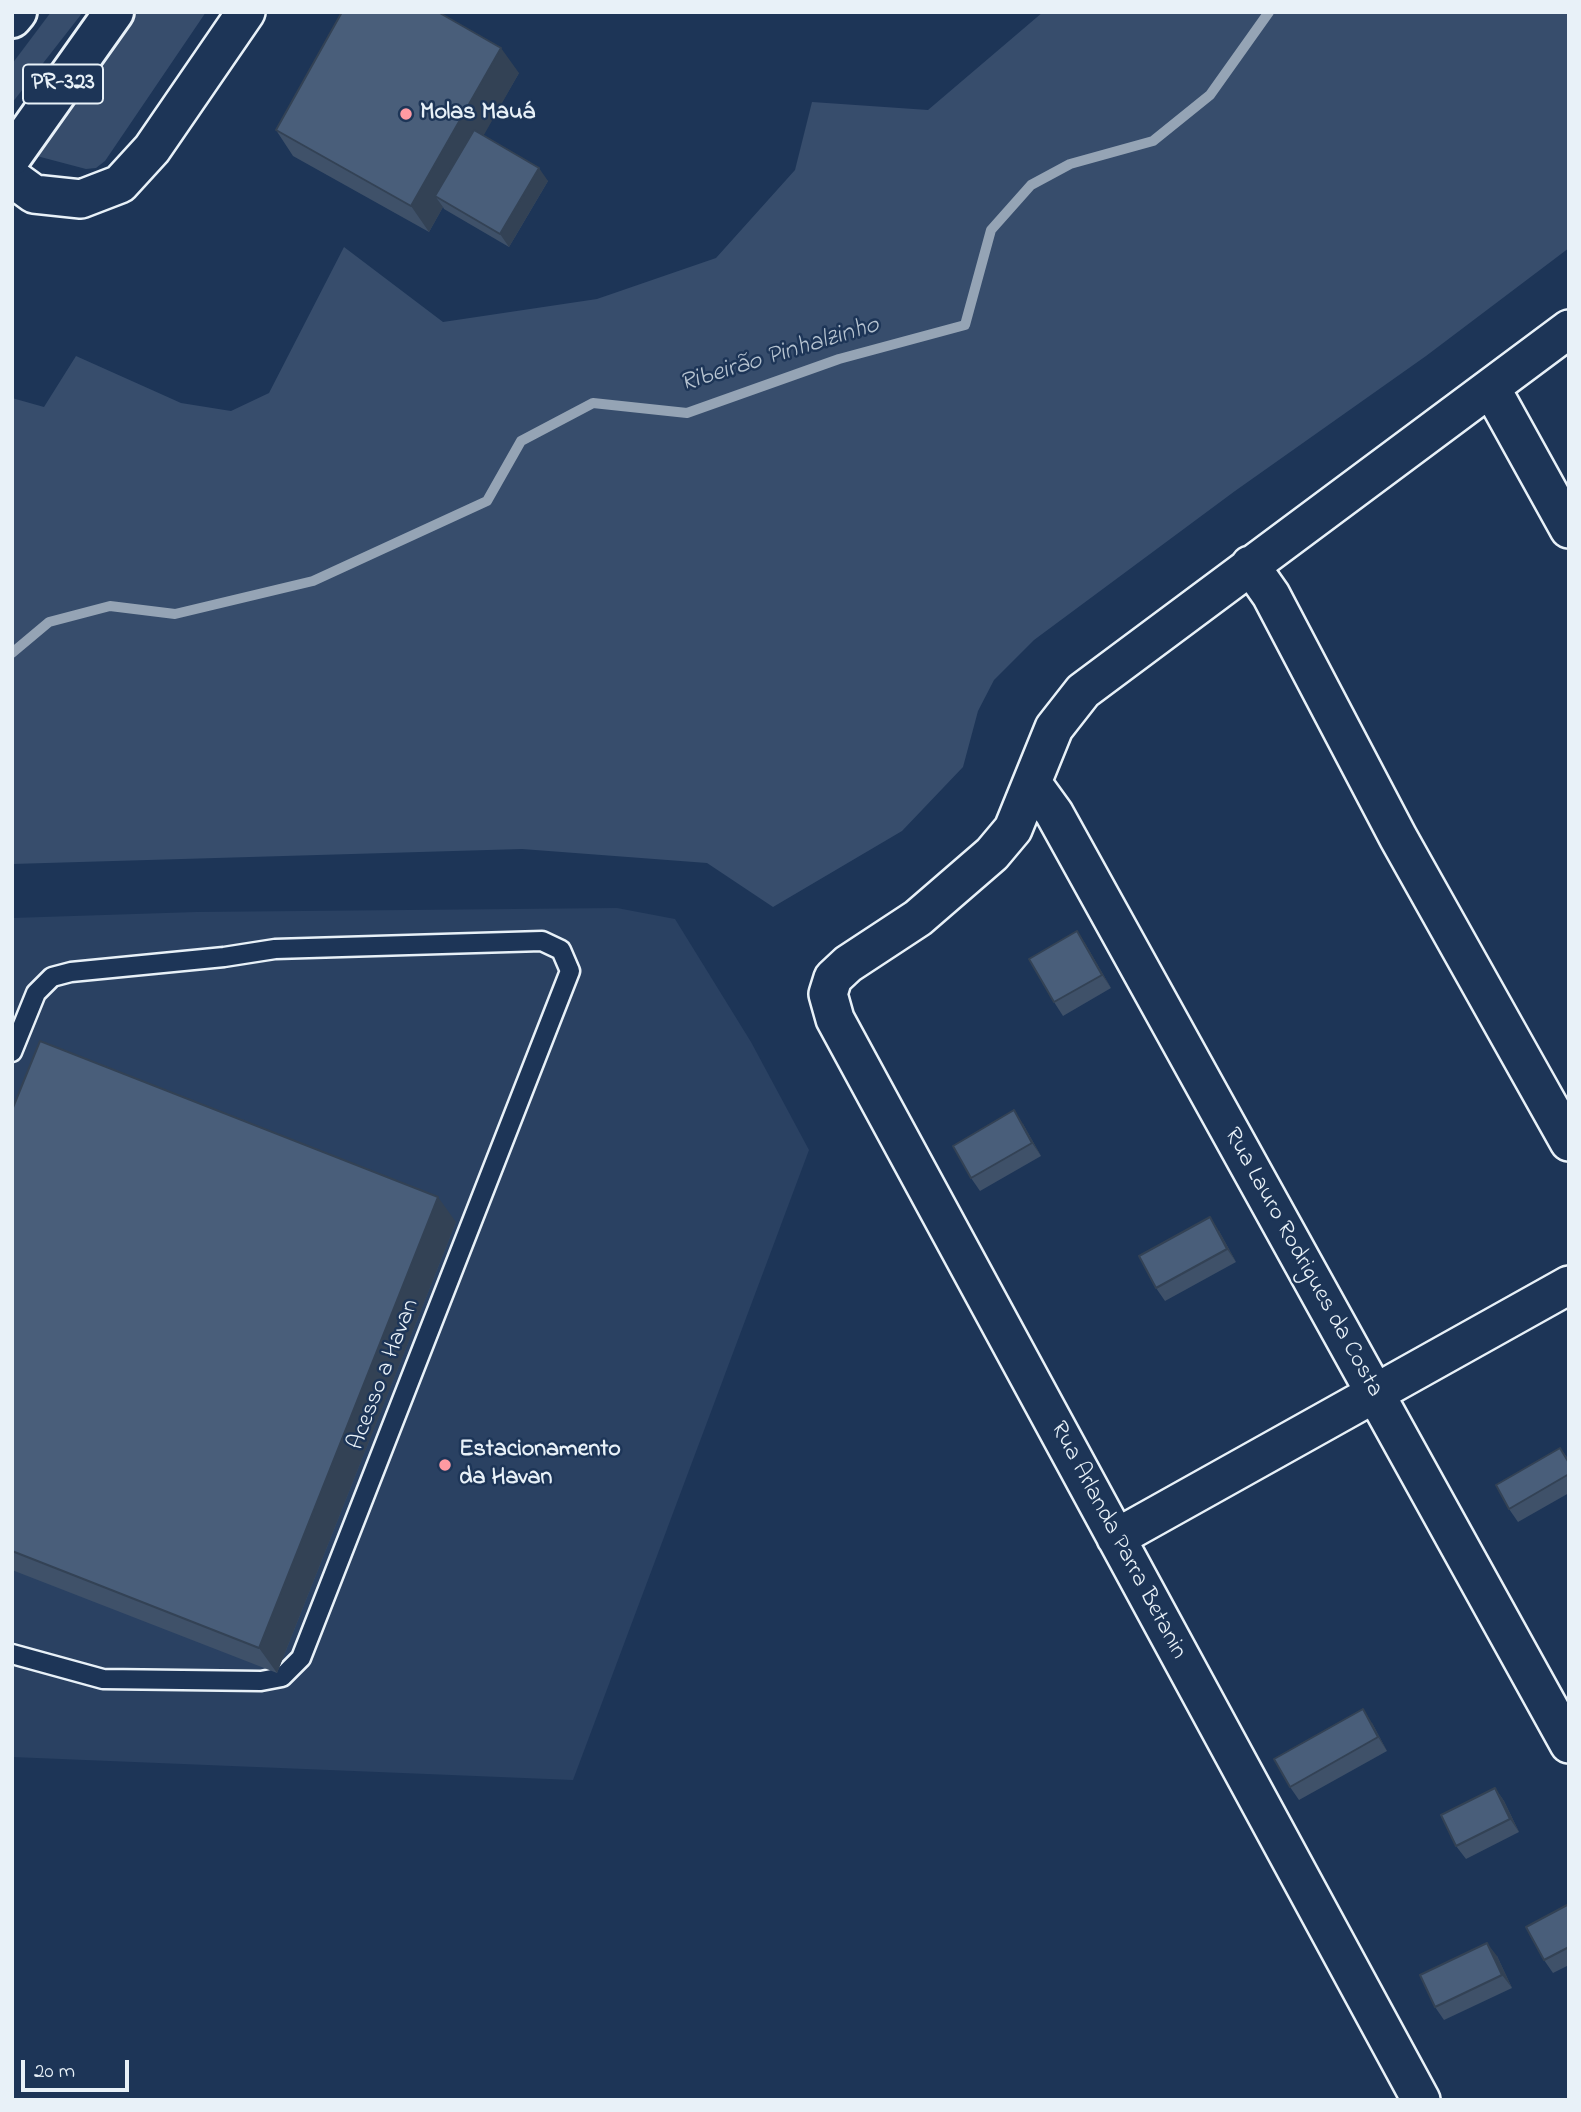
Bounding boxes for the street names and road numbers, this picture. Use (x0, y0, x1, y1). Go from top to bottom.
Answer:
road number: PR-323 (23, 64, 103, 104)
street label: Rua Lauro Rodrigues da Costa (1216, 1123, 1388, 1403)
street label: Acesso a Havan (343, 1296, 427, 1454)
street label: Rua Arlanda Parra Betanin (1042, 1417, 1192, 1665)

